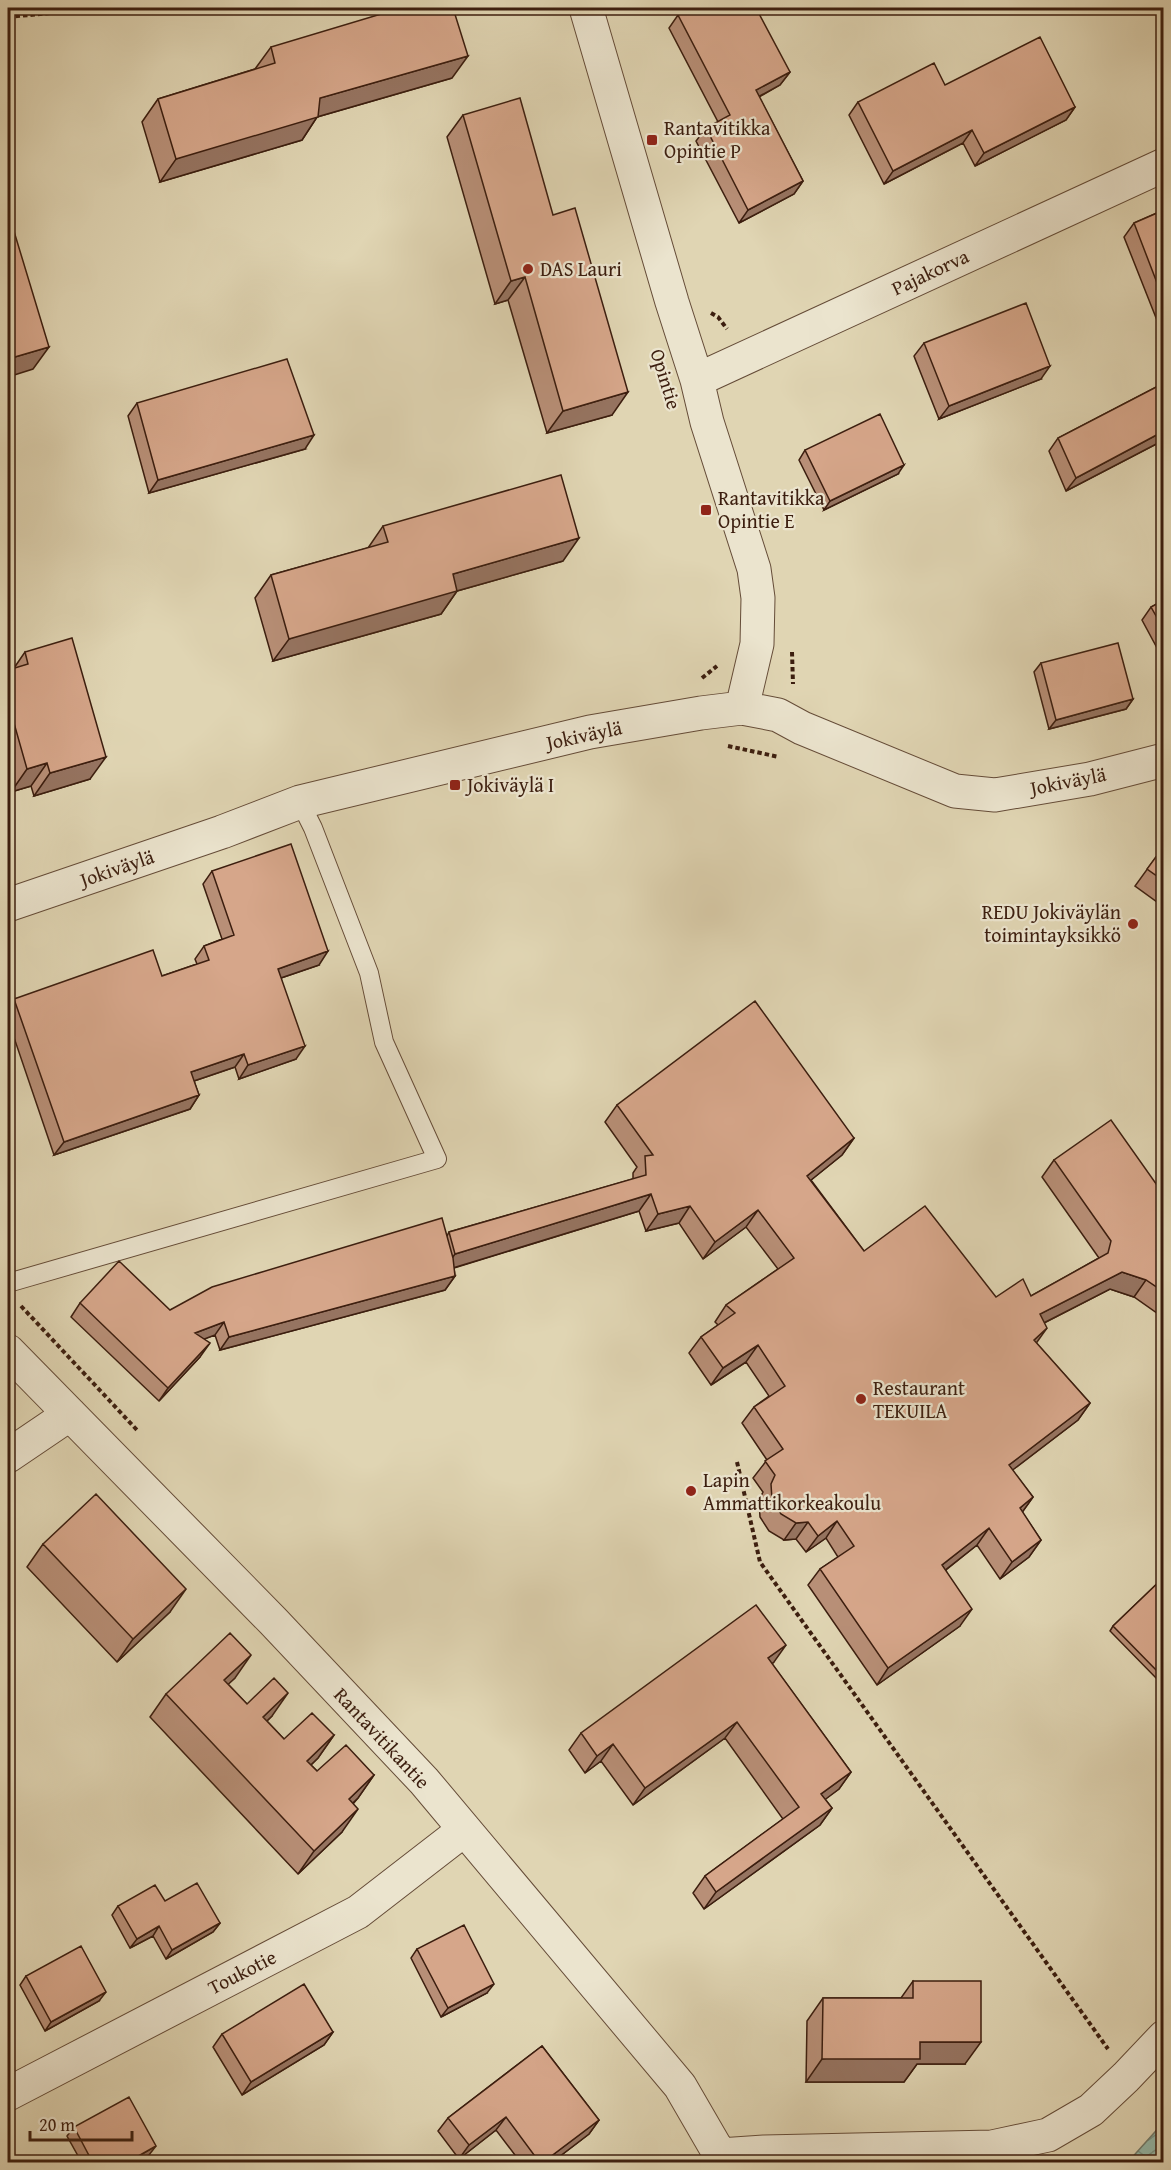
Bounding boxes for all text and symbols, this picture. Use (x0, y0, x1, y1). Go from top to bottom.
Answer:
place label: Rantavitikka Opintie P (664, 113, 771, 165)
marker: Rantavitikka Opintie P (645, 133, 659, 147)
street label: Pajakorva (886, 241, 974, 302)
place label: DAS Lauri (540, 254, 622, 283)
marker: DAS Lauri (521, 262, 535, 276)
street label: Opintie (644, 345, 689, 413)
place label: Rantavitikka Opintie E (718, 483, 825, 535)
marker: Rantavitikka Opintie E (699, 503, 713, 517)
street label: Jokiväylä (540, 712, 625, 757)
street label: Jokiväylä (1025, 759, 1109, 803)
place label: Jokiväylä I (464, 770, 554, 799)
marker: Jokiväylä I (448, 778, 462, 792)
street label: Jokiväylä (73, 841, 158, 895)
place label: REDU Jokiväylän toimintayksikkö (982, 897, 1121, 949)
marker: REDU Jokiväylän toimintayksikkö (1126, 917, 1140, 931)
place label: Restaurant TEKUILA (873, 1373, 965, 1425)
marker: Restaurant TEKUILA (854, 1392, 868, 1406)
place label: Lapin Ammattikorkeakoulu (703, 1465, 881, 1517)
marker: Lapin Ammattikorkeakoulu (684, 1484, 698, 1498)
street label: Rantavitikantie (328, 1680, 437, 1795)
street label: Toukotie (202, 1942, 281, 2001)
scale bar (30, 2104, 132, 2142)
text: 20 m (39, 2111, 75, 2138)

